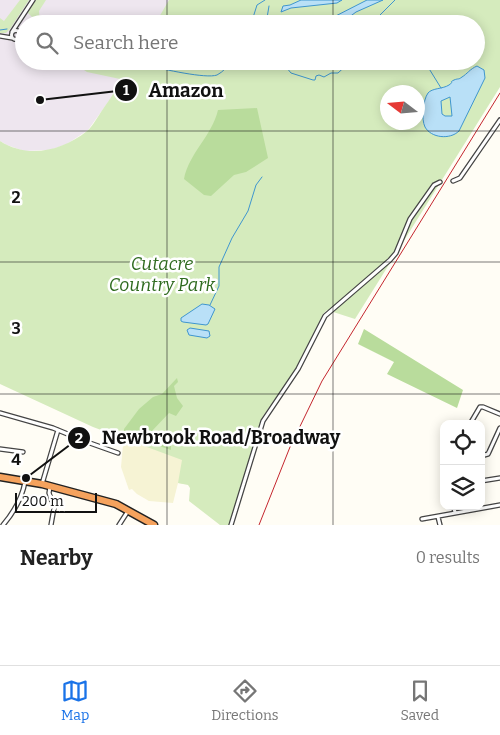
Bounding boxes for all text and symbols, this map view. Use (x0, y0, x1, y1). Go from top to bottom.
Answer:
search box (15, 15, 485, 70)
icon: search (33, 29, 61, 57)
text: Search here (73, 31, 178, 54)
callout: Amazon (114, 73, 234, 107)
text: Amazon (149, 79, 224, 102)
text: 1 (123, 81, 130, 99)
north arrow (380, 85, 425, 130)
text: 2 (11, 188, 21, 207)
park label: Cutacre Country Park (109, 253, 216, 296)
text: 3 (11, 319, 21, 338)
map controls (440, 420, 485, 510)
button: locate (440, 420, 485, 465)
callout: Newbrook Road/Broadway (67, 421, 350, 455)
text: Newbrook Road/Broadway (102, 426, 341, 449)
text: 2 (75, 429, 83, 447)
text: 4 (11, 450, 21, 469)
button: layers (440, 465, 485, 510)
scale bar (15, 490, 98, 513)
text: 200 m (22, 493, 64, 510)
text: Nearby (20, 545, 93, 571)
text: 0 results (416, 548, 480, 567)
tab: Map (61, 677, 89, 724)
tab: Directions (211, 677, 279, 724)
tab: Saved (401, 677, 439, 724)

